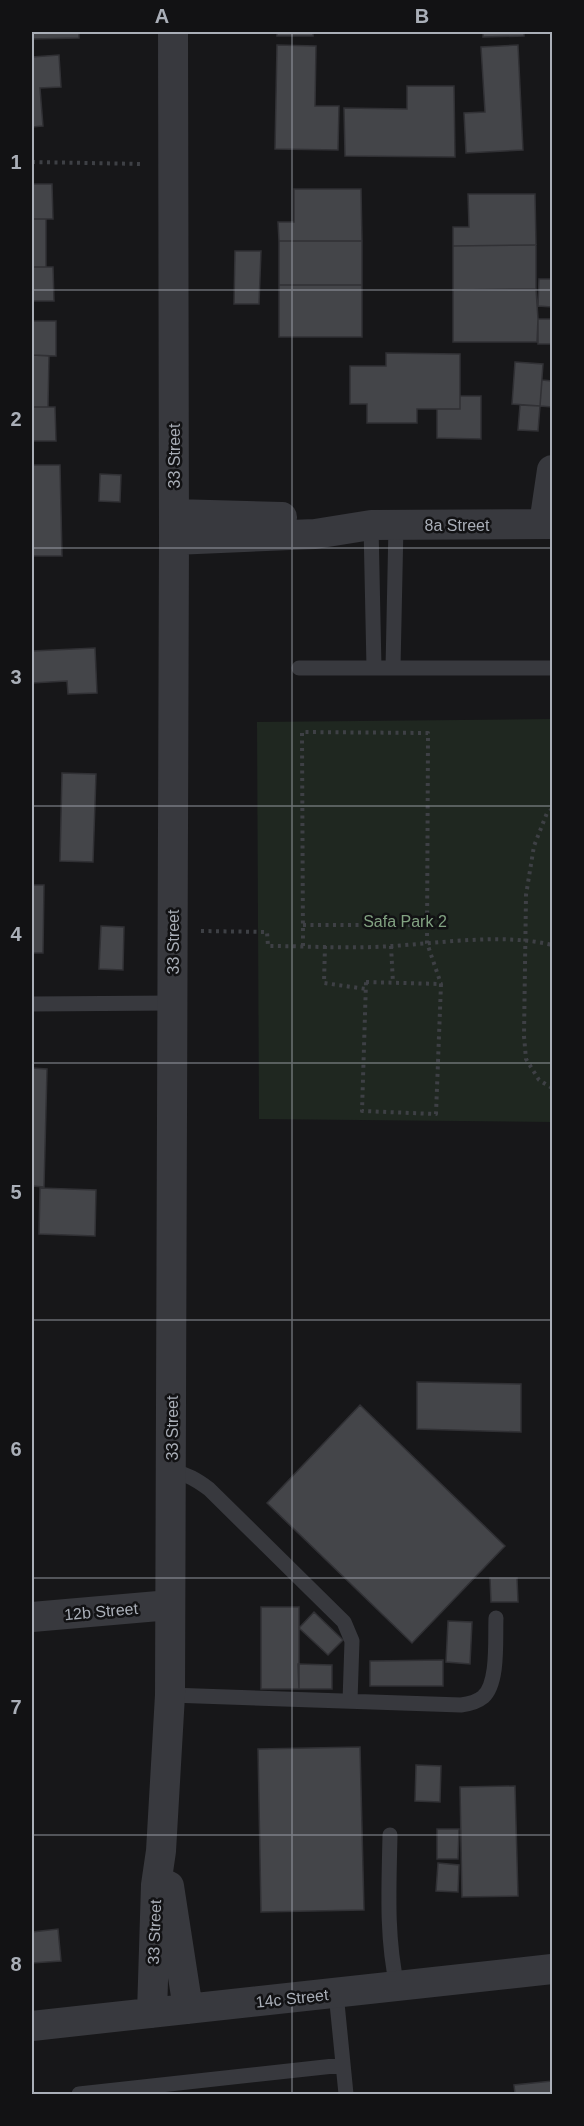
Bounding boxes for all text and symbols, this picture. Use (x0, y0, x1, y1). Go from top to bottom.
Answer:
text: A (155, 5, 169, 27)
text: B (415, 5, 429, 27)
text: 1 (10, 151, 22, 173)
text: 2 (10, 408, 22, 430)
street label: 33 Street (166, 423, 183, 488)
street label: 8a Street (425, 517, 490, 534)
text: 3 (10, 666, 22, 688)
street label: 33 Street (165, 909, 182, 974)
park label: Safa Park 2 (363, 913, 447, 930)
text: 4 (10, 923, 22, 945)
text: 5 (10, 1181, 22, 1203)
street label: 33 Street (164, 1395, 181, 1460)
text: 6 (10, 1438, 22, 1460)
street label: 12b Street (64, 1600, 139, 1623)
text: 7 (10, 1696, 22, 1718)
street label: 33 Street (145, 1899, 164, 1965)
text: 8 (10, 1953, 22, 1975)
street label: 14c Street (255, 1986, 330, 2011)

